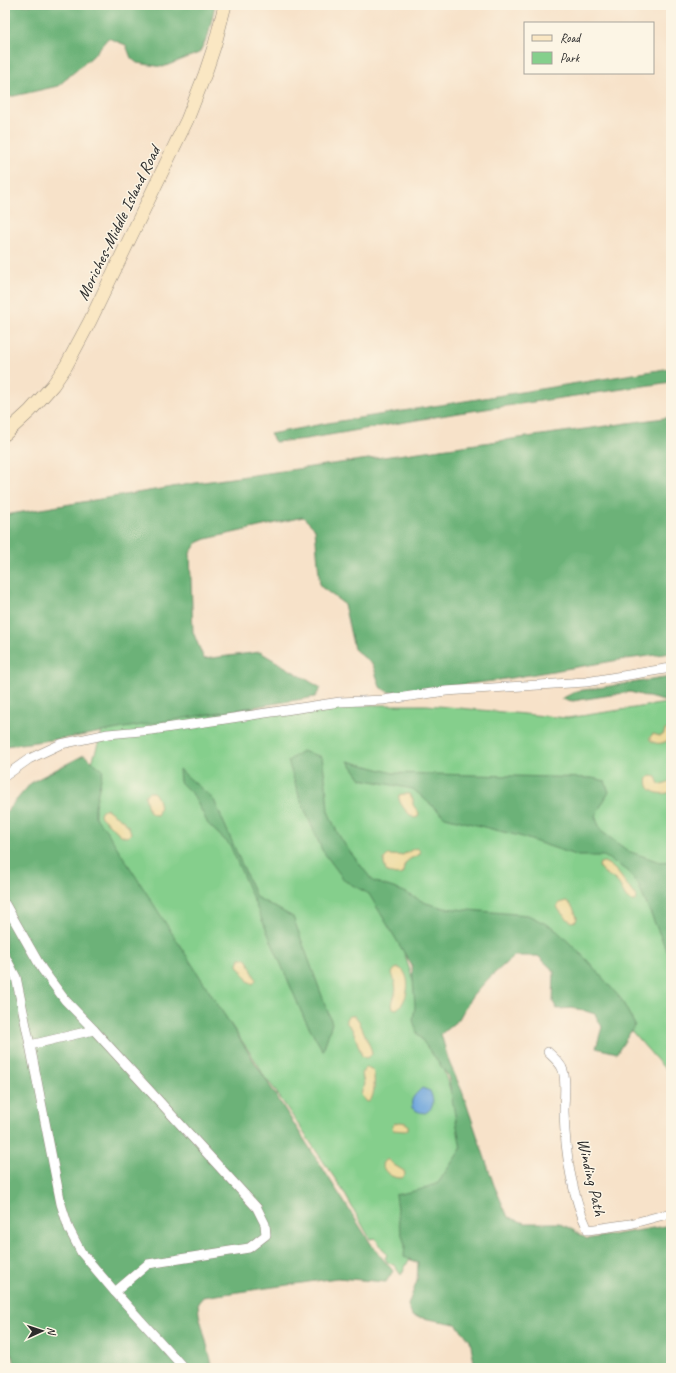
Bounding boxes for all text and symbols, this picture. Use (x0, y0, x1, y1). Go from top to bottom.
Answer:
legend (524, 22, 654, 74)
text: Road (560, 30, 582, 46)
text: Park (560, 50, 581, 66)
street label: Moriches-Middle Island Road (72, 140, 166, 304)
street label: Winding Path (572, 1136, 611, 1218)
north arrow (22, 1311, 62, 1351)
text: N (45, 1327, 59, 1336)

